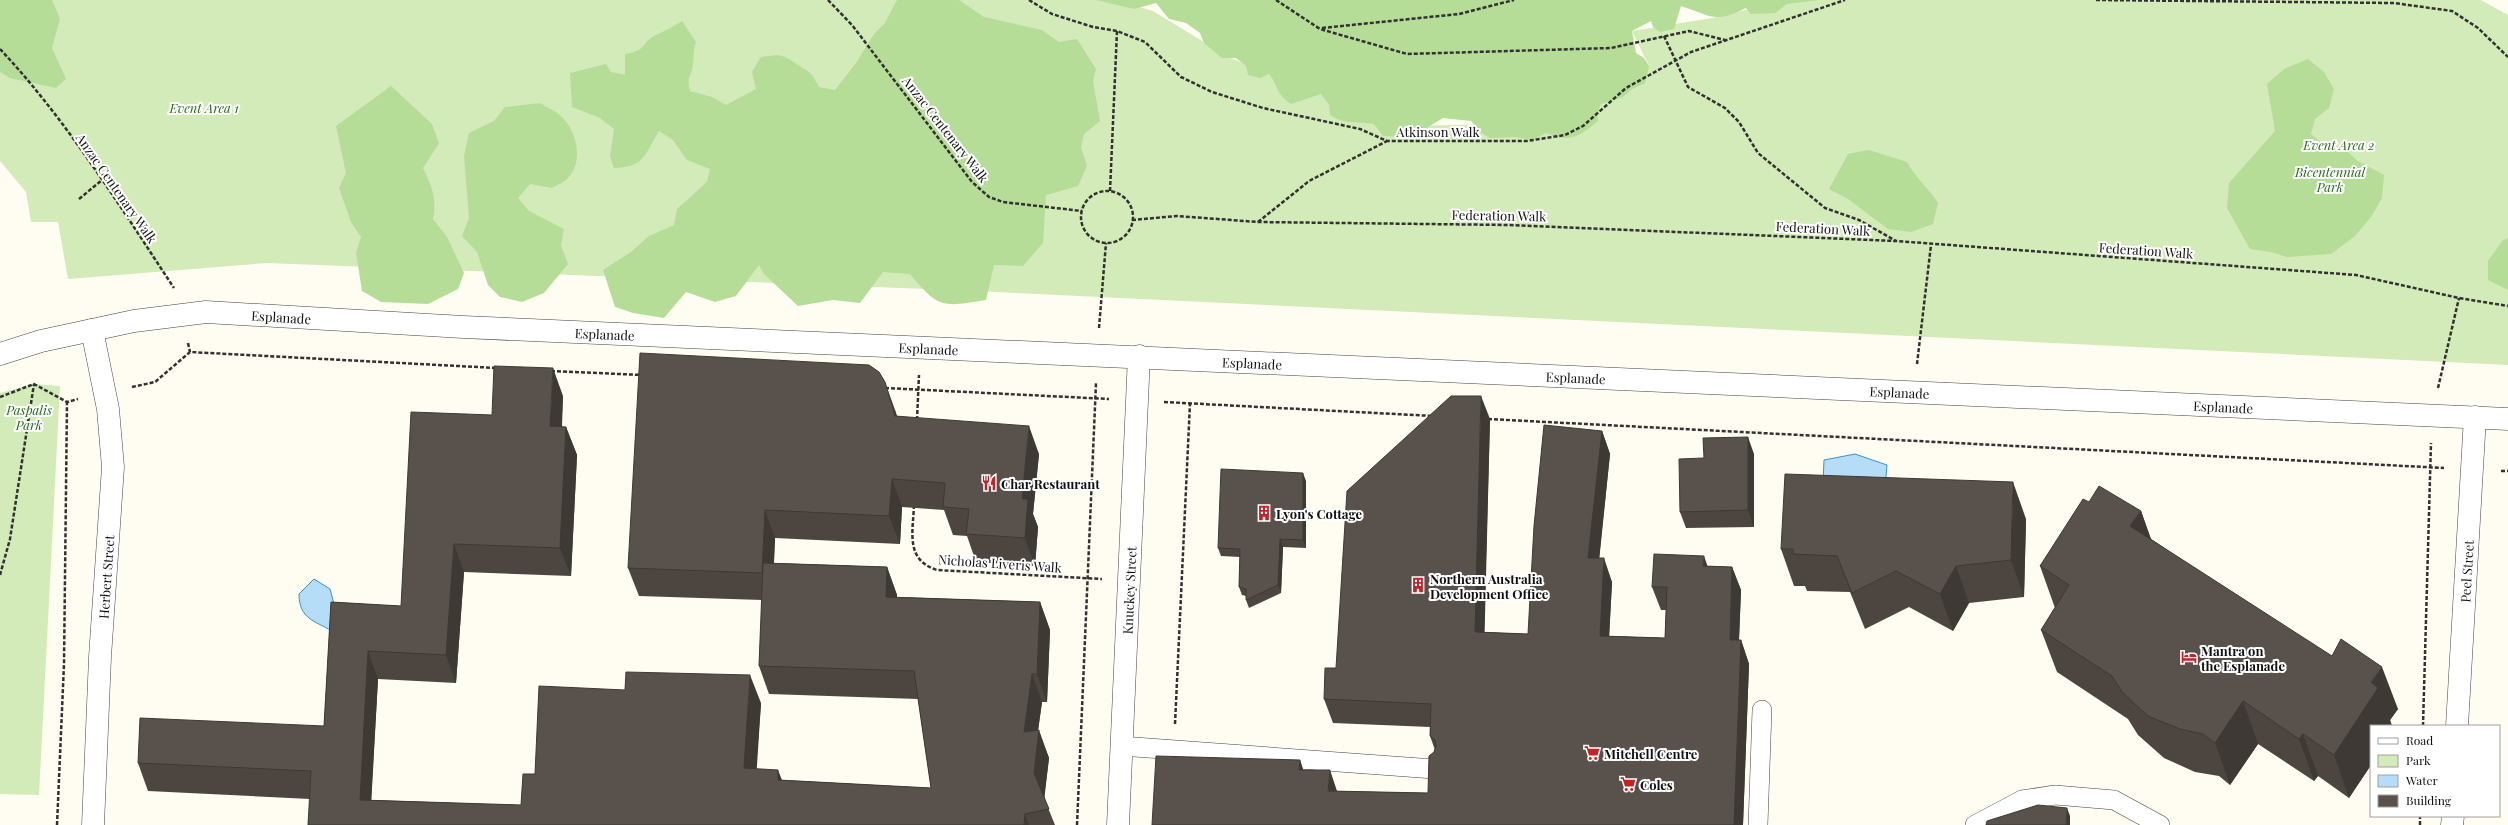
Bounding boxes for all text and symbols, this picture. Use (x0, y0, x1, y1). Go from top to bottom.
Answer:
street label: Anzac Centenary Walk (899, 72, 993, 186)
park label: Event Area 1 (168, 99, 239, 116)
street label: Atkinson Walk (1395, 123, 1481, 140)
street label: Anzac Centenary Walk (72, 129, 162, 247)
park label: Event Area 2 (2302, 136, 2375, 153)
park label: Bicentennial Park (2294, 163, 2367, 195)
street label: Federation Walk (1452, 206, 1547, 224)
street label: Federation Walk (1775, 217, 1872, 239)
street label: Federation Walk (2098, 238, 2195, 262)
street label: Esplanade (251, 306, 312, 327)
street label: Esplanade (574, 324, 635, 343)
street label: Esplanade (898, 338, 959, 358)
street label: Esplanade (1222, 353, 1283, 372)
street label: Esplanade (1545, 367, 1606, 387)
street label: Esplanade (1869, 382, 1930, 401)
street label: Esplanade (2193, 396, 2254, 416)
park label: Paspalis Park (5, 401, 52, 433)
restaurant icon: Char Restaurant (980, 474, 998, 492)
place label: Char Restaurant (1001, 475, 1100, 492)
building icon: Lyon's Cottage (1255, 504, 1273, 522)
place label: Lyon's Cottage (1276, 505, 1362, 522)
street label: Herbert Street (95, 534, 117, 619)
street label: Peel Street (2456, 539, 2476, 603)
street label: Knuckey Street (1118, 546, 1139, 634)
street label: Nicholas Liveris Walk (938, 550, 1063, 576)
place label: Northern Australia Development Office (1430, 570, 1549, 602)
building icon: Northern Australia Development Office (1409, 576, 1427, 594)
place label: Mantra on the Esplanade (2200, 642, 2285, 674)
hotel icon: Mantra on the Esplanade (2180, 648, 2198, 666)
legend (2370, 725, 2500, 817)
text: Road (2406, 732, 2433, 748)
supermarket icon: Mitchell Centre (1583, 744, 1601, 762)
place label: Mitchell Centre (1604, 745, 1698, 762)
text: Park (2406, 752, 2431, 768)
text: Water (2405, 772, 2439, 788)
supermarket icon: Coles (1619, 775, 1637, 793)
place label: Coles (1640, 776, 1673, 793)
text: Building (2406, 792, 2452, 808)

